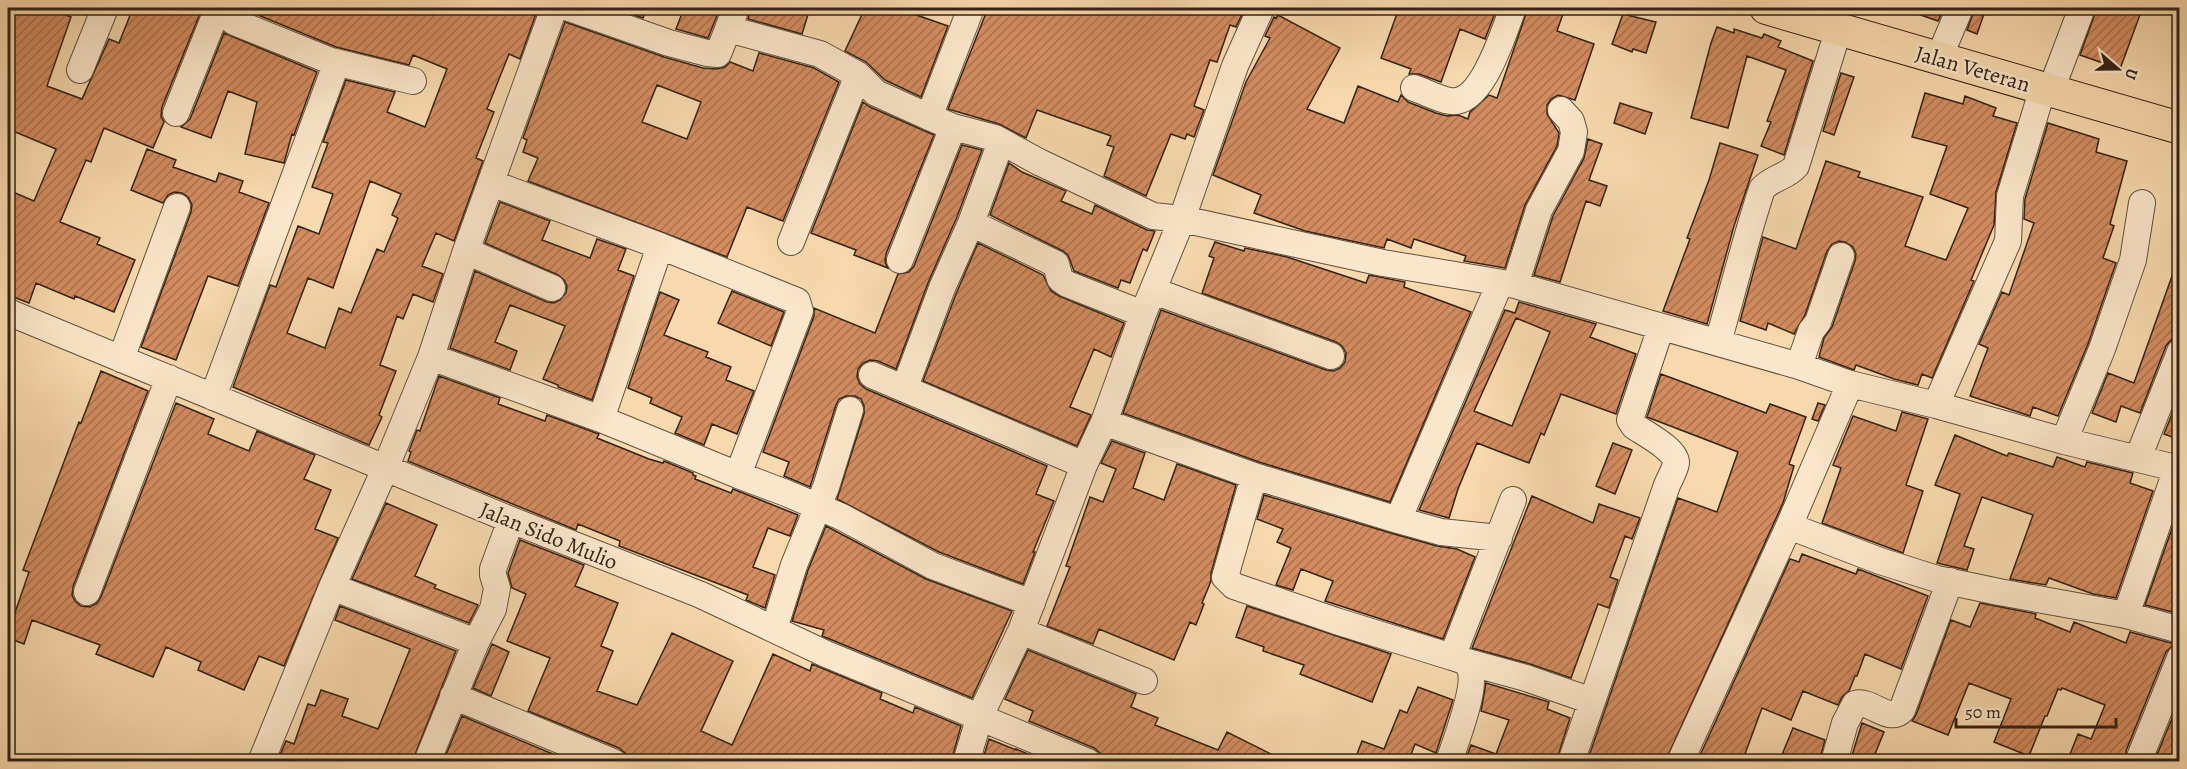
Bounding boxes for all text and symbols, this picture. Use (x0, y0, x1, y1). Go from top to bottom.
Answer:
street label: Jalan Veteran (1912, 38, 2034, 100)
north arrow (2088, 39, 2148, 99)
text: U (2119, 65, 2143, 83)
street label: Jalan Sido Mulio (475, 495, 622, 577)
scale bar (1956, 691, 2116, 729)
text: 50 m (1965, 700, 2001, 724)

